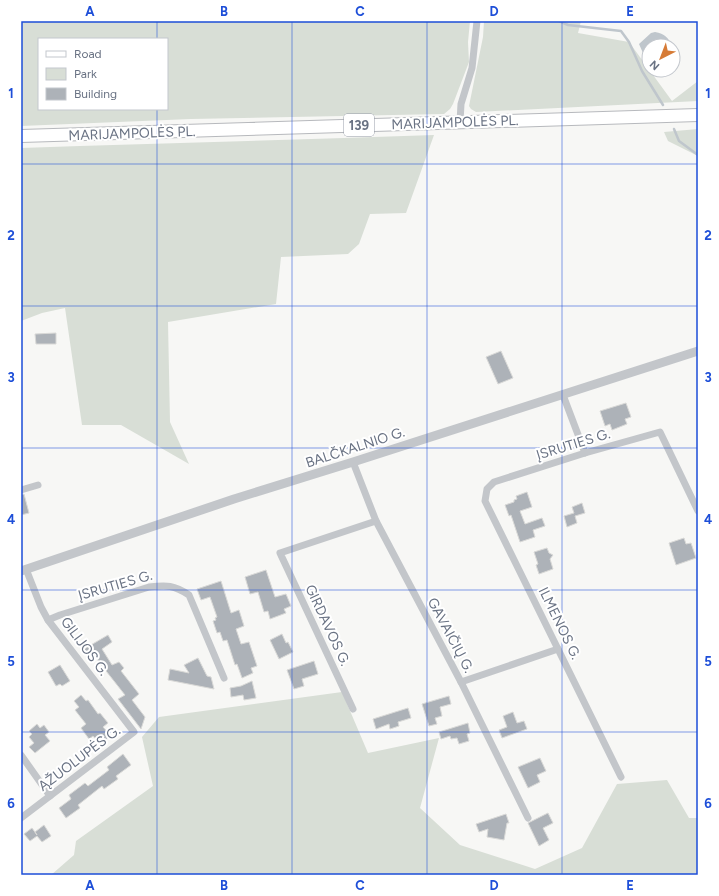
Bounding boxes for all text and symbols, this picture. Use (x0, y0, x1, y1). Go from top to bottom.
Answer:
text: A (85, 4, 95, 19)
text: B (220, 4, 228, 19)
text: C (355, 4, 365, 19)
text: D (489, 4, 499, 19)
text: E (626, 4, 634, 19)
legend (38, 38, 168, 110)
north arrow (641, 38, 681, 78)
text: Road (74, 47, 102, 61)
text: N (647, 57, 662, 73)
text: Park (74, 67, 97, 81)
text: 1 (8, 86, 14, 101)
text: 1 (705, 86, 711, 101)
text: Building (74, 87, 117, 101)
street label: MARIJAMPOLĖS PL. (391, 112, 519, 133)
road number: 139 (344, 114, 374, 136)
street label: MARIJAMPOLĖS PL. (68, 123, 196, 144)
text: 2 (7, 228, 15, 243)
text: 2 (704, 228, 712, 243)
text: 3 (7, 370, 15, 385)
text: 3 (704, 370, 712, 385)
street label: BALČKALNIO G. (303, 423, 407, 472)
street label: ĮSRUTIES G. (534, 425, 612, 464)
text: 4 (7, 512, 15, 527)
text: 4 (704, 512, 712, 527)
street label: ĮSRUTIES G. (76, 567, 154, 604)
street label: GIRDAVOS G. (301, 582, 354, 669)
street label: ILMENOS G. (535, 584, 584, 662)
street label: GAVAIČIŲ G. (424, 595, 477, 676)
street label: GILIJOS G. (57, 614, 112, 679)
text: 5 (7, 654, 15, 669)
text: 5 (704, 654, 712, 669)
street label: ĄŽUOLUPĖS G. (35, 722, 124, 795)
text: 6 (7, 796, 15, 811)
text: 6 (704, 796, 712, 811)
text: A (85, 878, 95, 893)
text: B (220, 878, 228, 893)
text: C (355, 878, 365, 893)
text: D (489, 878, 499, 893)
text: E (626, 878, 634, 893)

